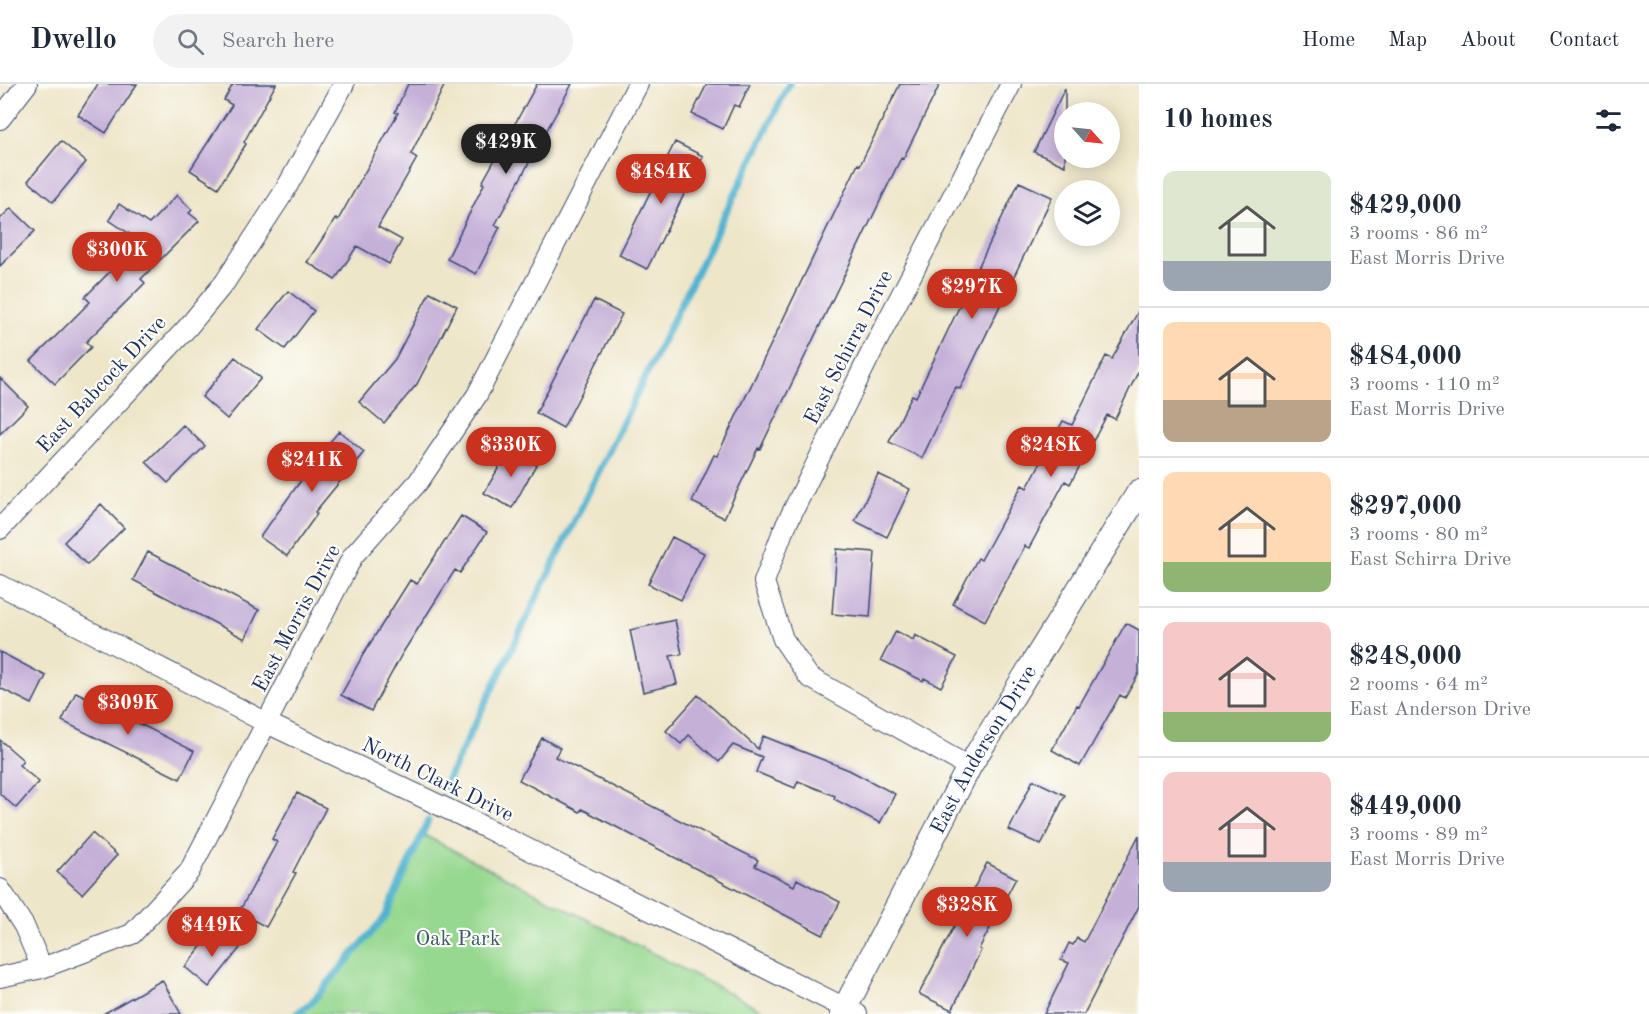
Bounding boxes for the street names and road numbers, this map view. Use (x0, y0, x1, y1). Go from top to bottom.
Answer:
street label: East Schirra Drive (801, 267, 897, 428)
street label: East Babcock Drive (33, 312, 171, 458)
street label: East Morris Drive (250, 542, 345, 696)
street label: East Anderson Drive (927, 662, 1041, 838)
street label: North Clark Drive (358, 735, 516, 826)

